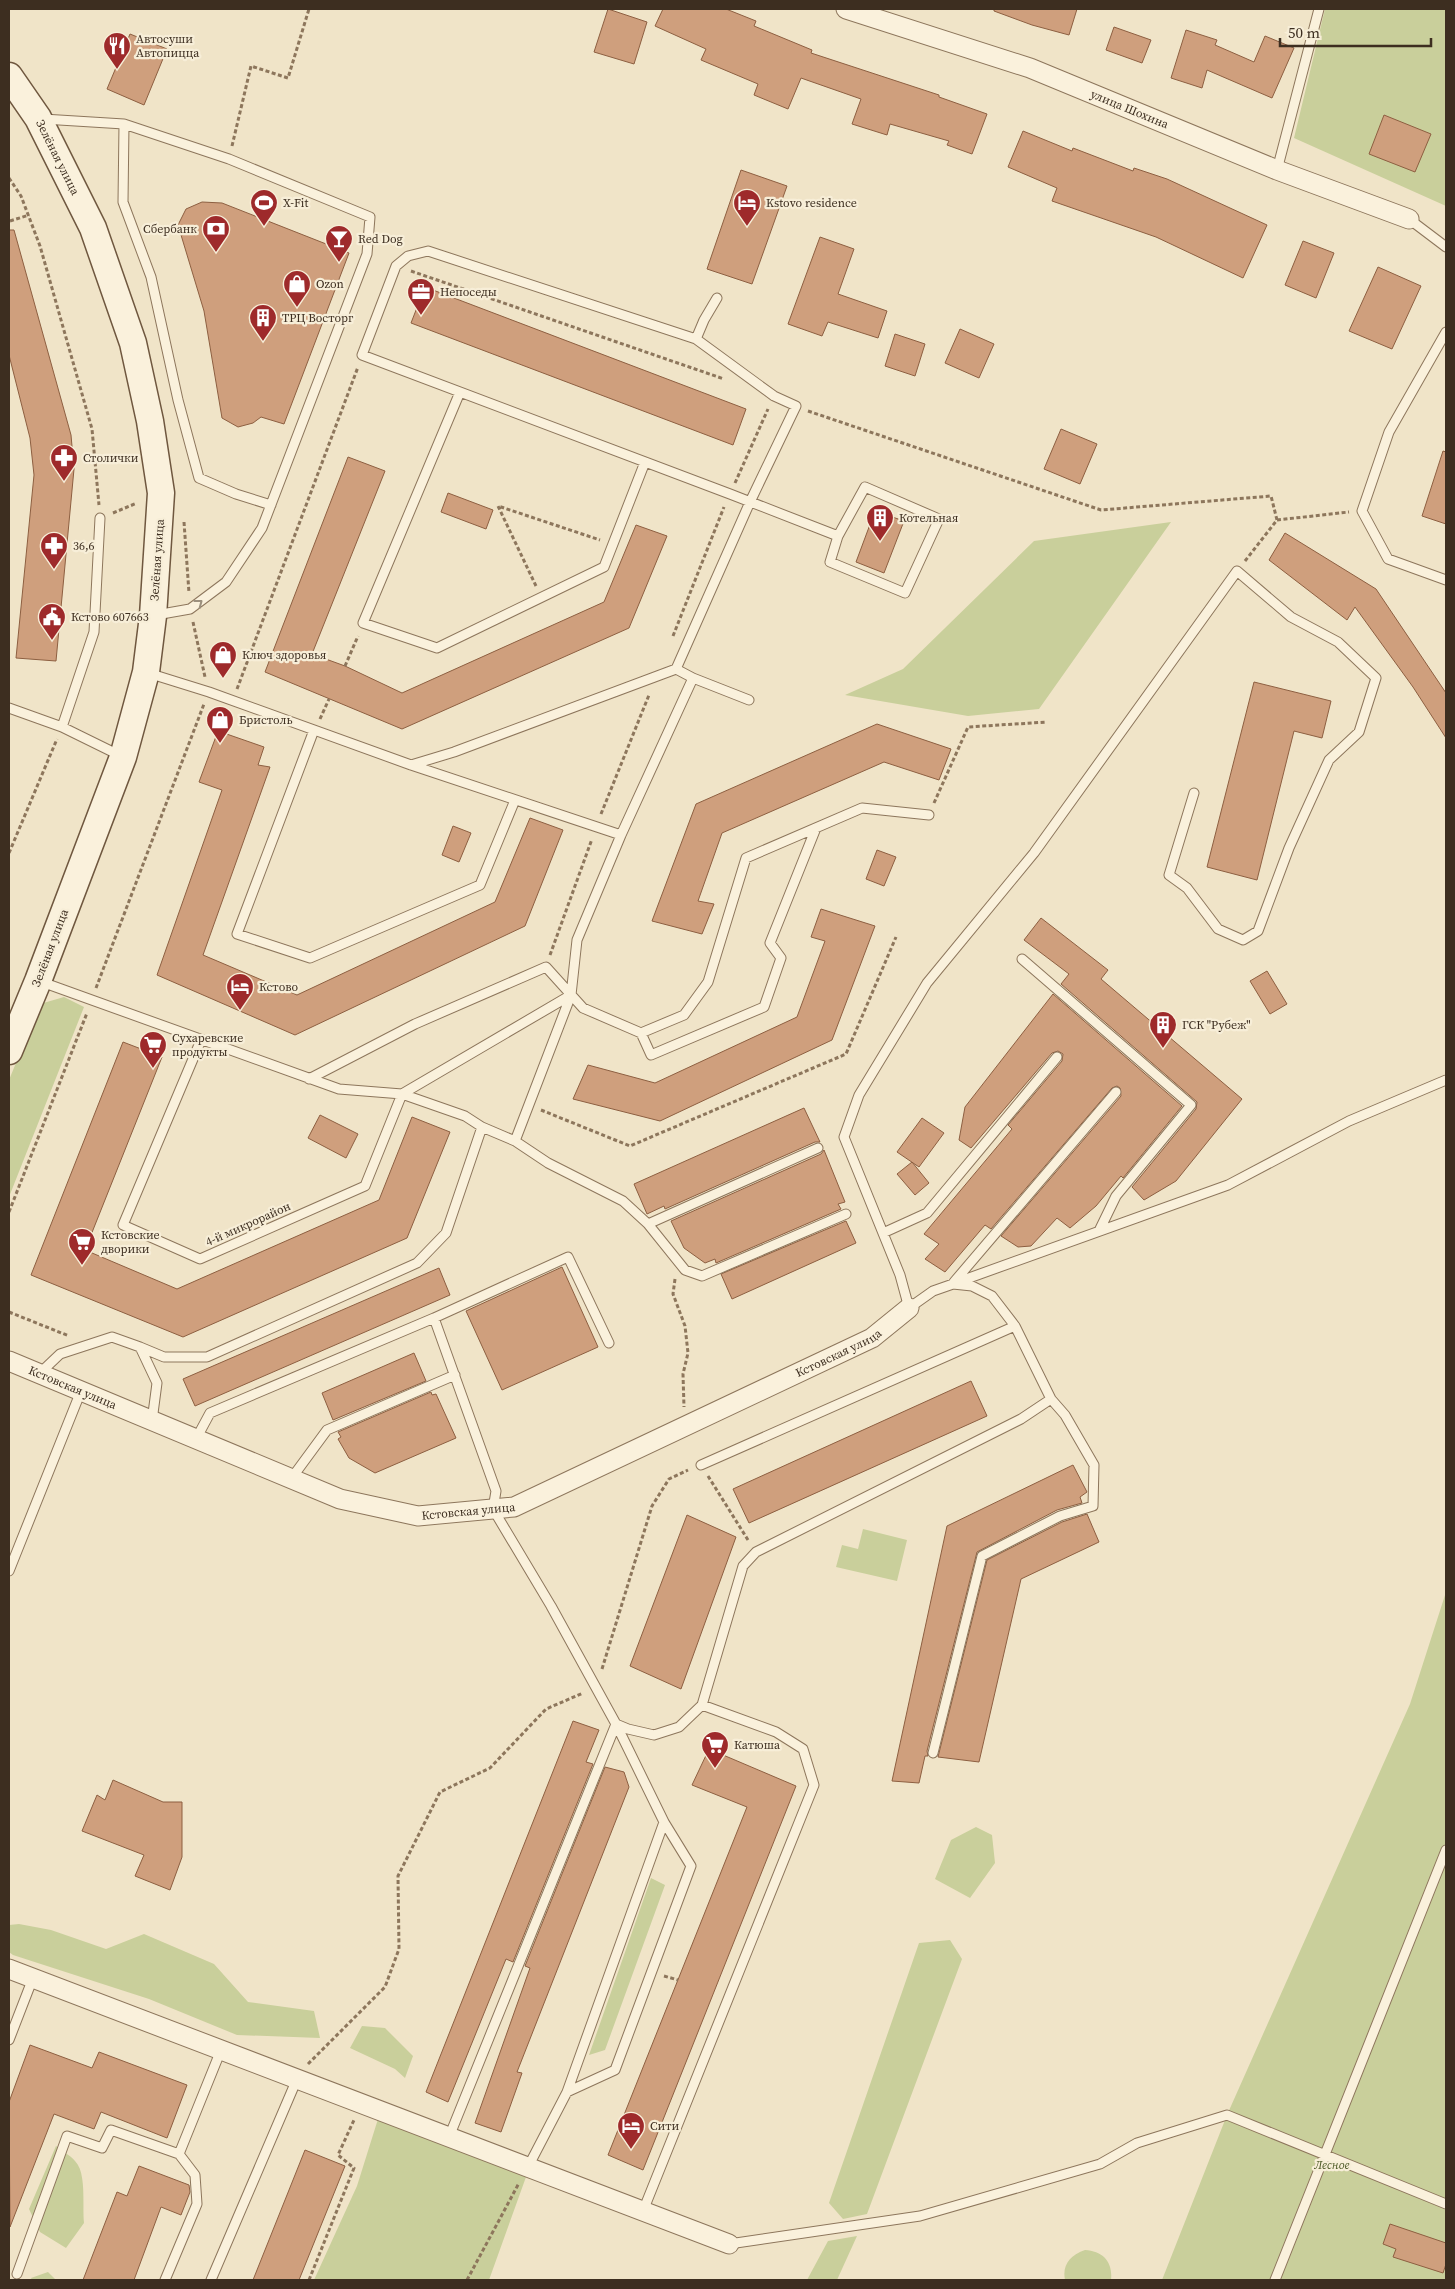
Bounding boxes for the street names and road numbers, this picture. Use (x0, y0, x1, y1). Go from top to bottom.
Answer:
street label: улица Шохина (1088, 86, 1172, 133)
street label: Зелёная улица (32, 117, 84, 198)
street label: Зелёная улица (146, 518, 168, 601)
street label: Зелёная улица (28, 906, 72, 989)
street label: 4-й микрорайон (203, 1198, 293, 1250)
street label: Кстовская улица (793, 1325, 886, 1381)
street label: Кстовская улица (26, 1362, 120, 1413)
street label: Кстовская улица (421, 1499, 517, 1524)

